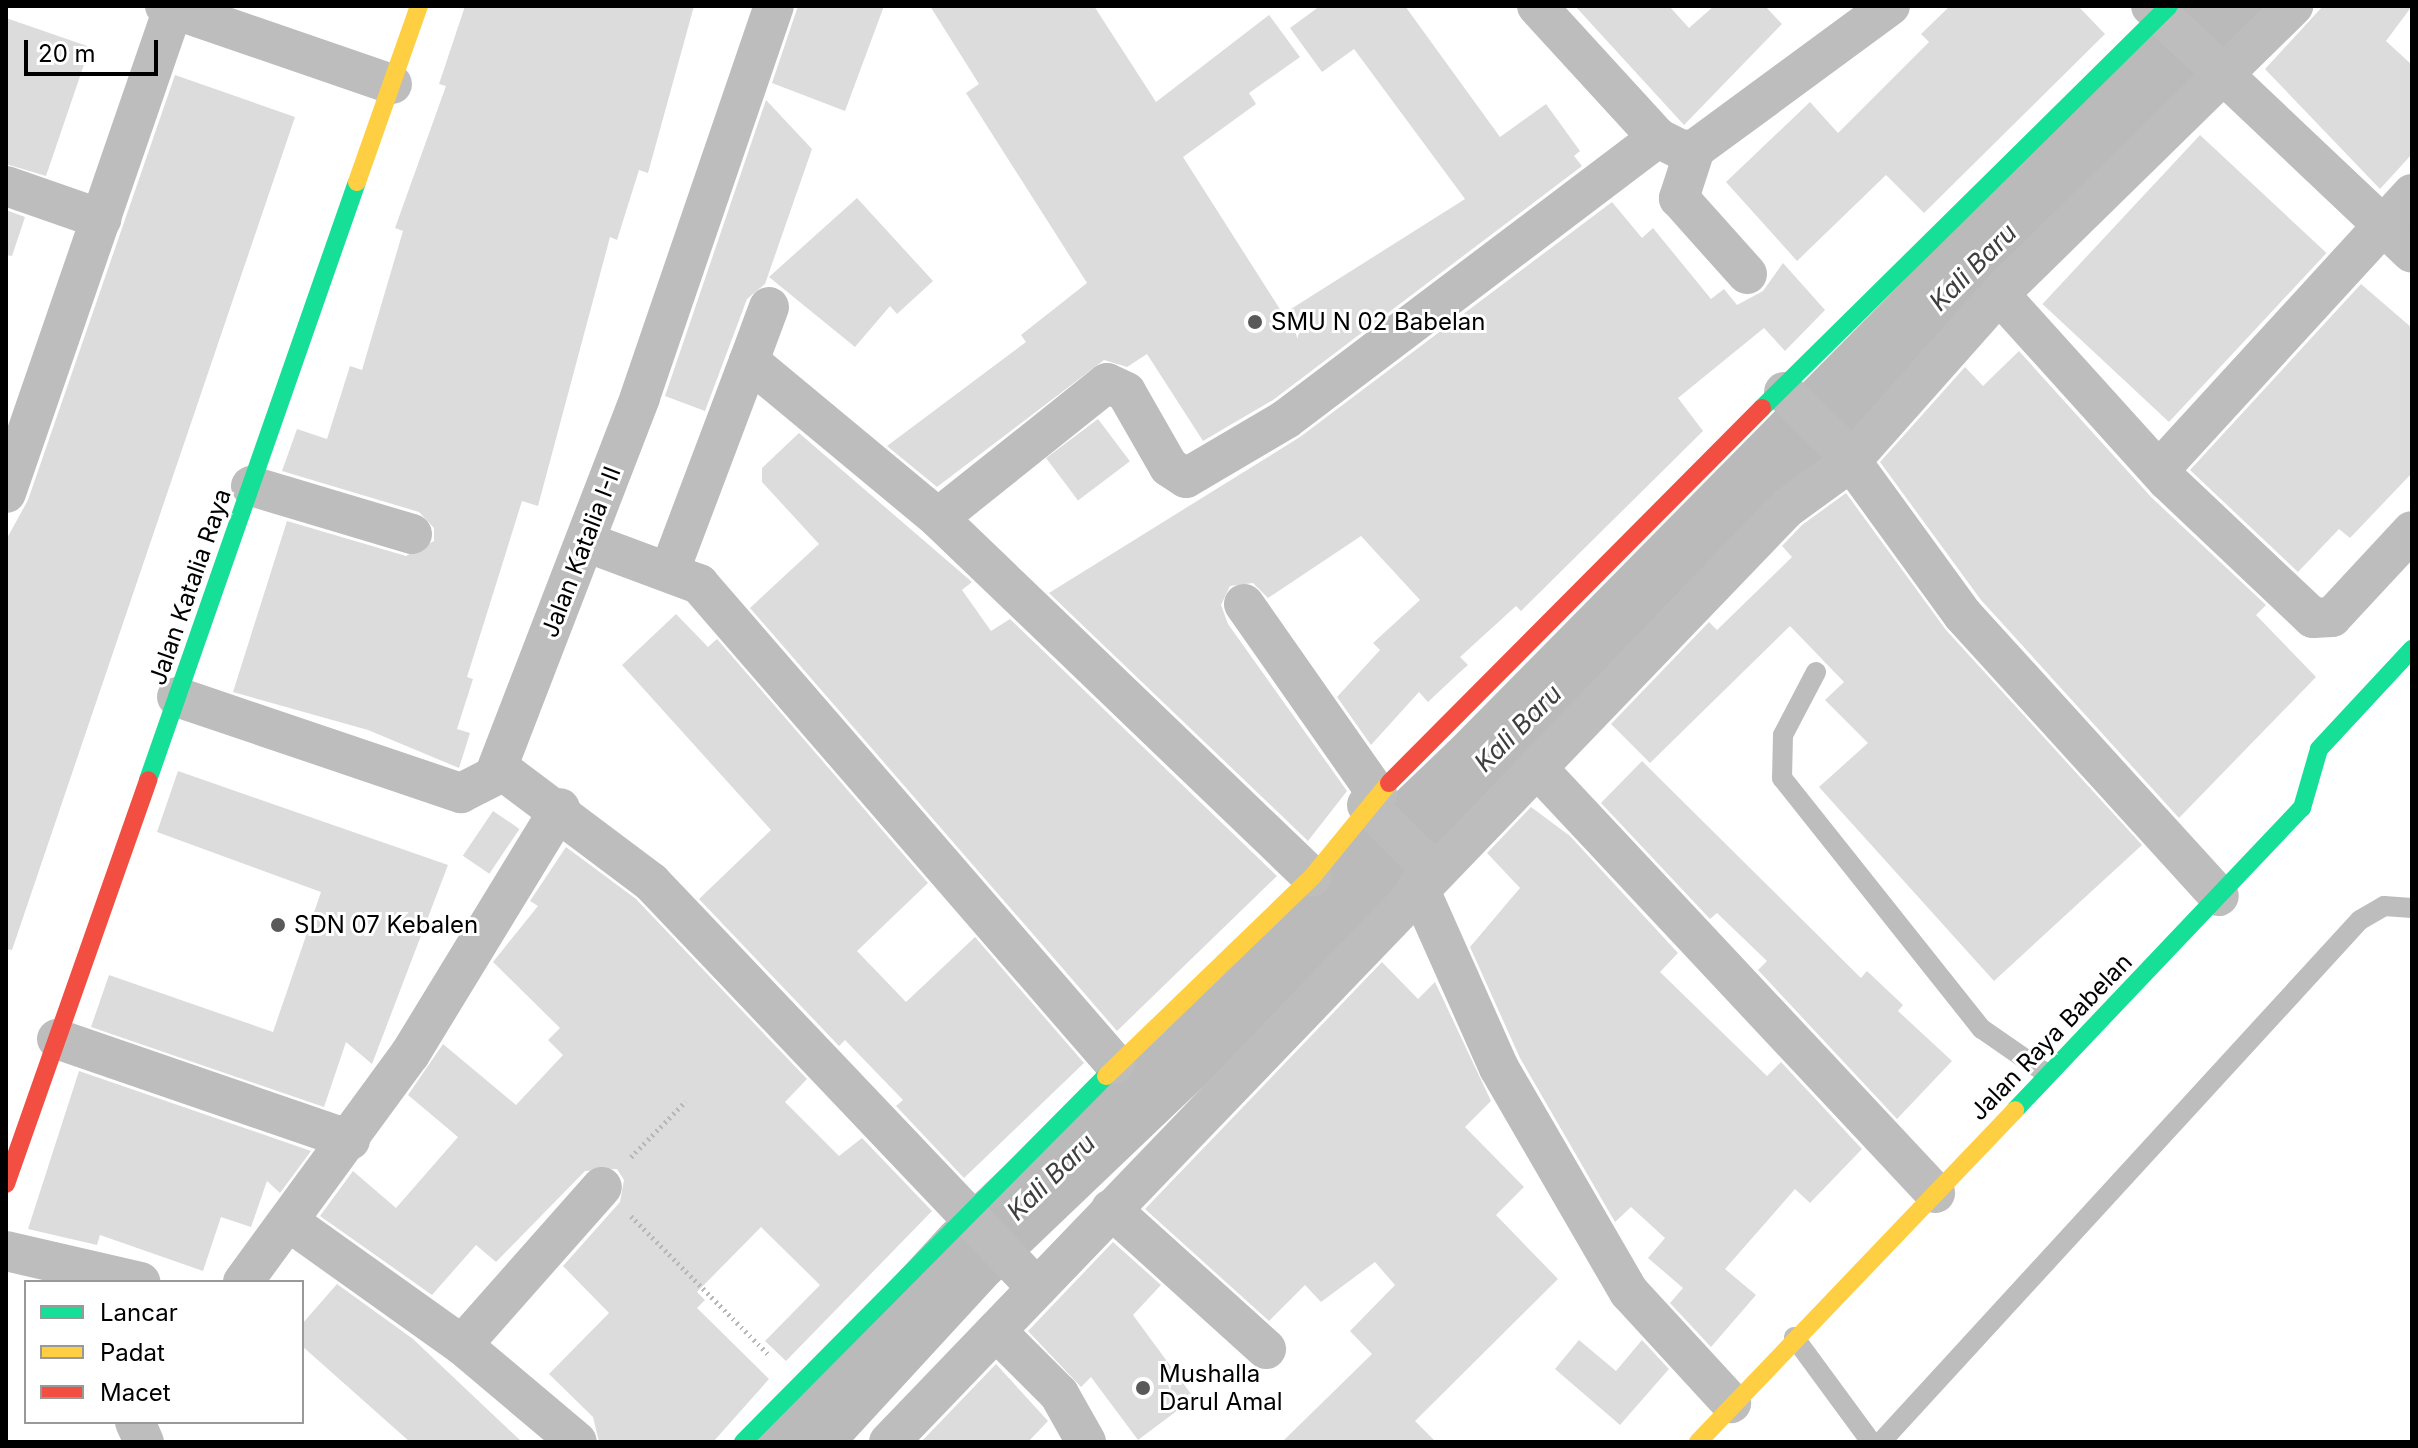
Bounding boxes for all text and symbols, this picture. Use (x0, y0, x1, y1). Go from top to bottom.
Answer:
scale bar (28, 24, 162, 74)
text: 20 m (38, 39, 96, 68)
water label: Kali Baru (1923, 217, 2023, 317)
place label: SMU N 02 Babelan (1271, 308, 1485, 336)
marker: SMU N 02 Babelan (1246, 313, 1264, 331)
street label: Jalan Katalia I-II (535, 463, 627, 641)
street label: Jalan Katalia Raya (143, 485, 237, 689)
water label: Kali Baru (1468, 678, 1568, 778)
place label: SDN 07 Kebalen (294, 911, 478, 939)
marker: SDN 07 Kebalen (269, 916, 287, 934)
street label: Jalan Raya Babelan (1964, 948, 2138, 1126)
water label: Kali Baru (1000, 1127, 1102, 1227)
legend (24, 1280, 304, 1424)
text: Lancar (100, 1298, 178, 1327)
text: Padat (100, 1338, 165, 1367)
place label: Mushalla Darul Amal (1159, 1360, 1282, 1416)
text: Macet (100, 1378, 171, 1407)
marker: Mushalla Darul Amal (1134, 1379, 1152, 1397)

